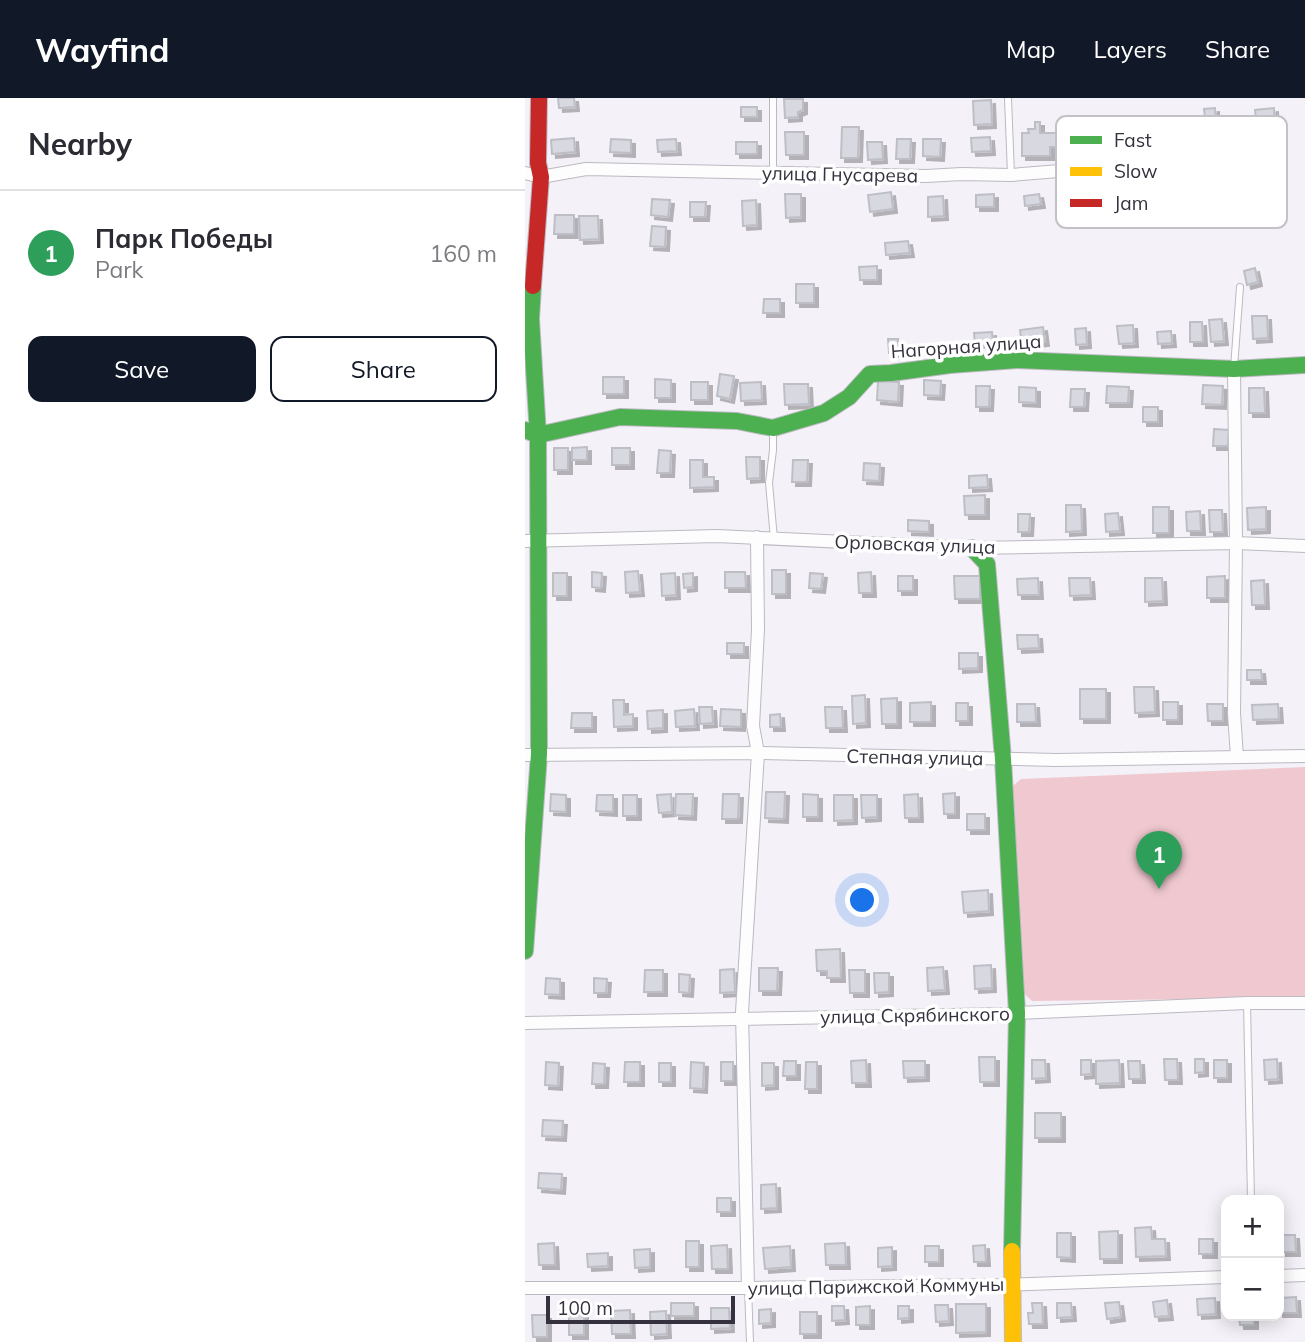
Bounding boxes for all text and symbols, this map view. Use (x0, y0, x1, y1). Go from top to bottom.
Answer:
text: Wayfind (35, 29, 170, 70)
text: Map (1006, 34, 1055, 64)
text: Layers (1093, 34, 1167, 64)
text: Share (1205, 34, 1270, 64)
legend (1056, 116, 1287, 228)
text: Nearby (28, 125, 132, 163)
text: Fast (1114, 128, 1152, 152)
text: Slow (1114, 159, 1158, 183)
street label: улица Гнусарева (762, 161, 918, 187)
text: Jam (1114, 191, 1148, 215)
text: Парк Победы (95, 222, 273, 255)
text: 1 (44, 239, 58, 268)
text: 160 m (429, 239, 497, 268)
text: Park (95, 255, 143, 284)
street label: Нагорная улица (890, 329, 1042, 363)
button: Save (28, 336, 256, 402)
button: Share (270, 336, 497, 402)
street label: Орловская улица (834, 529, 996, 559)
street label: Степная улица (846, 744, 984, 770)
pin: 1 (1136, 831, 1182, 889)
your location (845, 883, 879, 917)
street label: улица Скрябинского (820, 1001, 1010, 1029)
map controls (1221, 1195, 1284, 1321)
button: + (1221, 1195, 1284, 1258)
button: − (1221, 1258, 1284, 1321)
street label: улица Парижской Коммуны (748, 1272, 1004, 1300)
scale bar (546, 1293, 735, 1325)
text: 100 m (557, 1296, 613, 1320)

